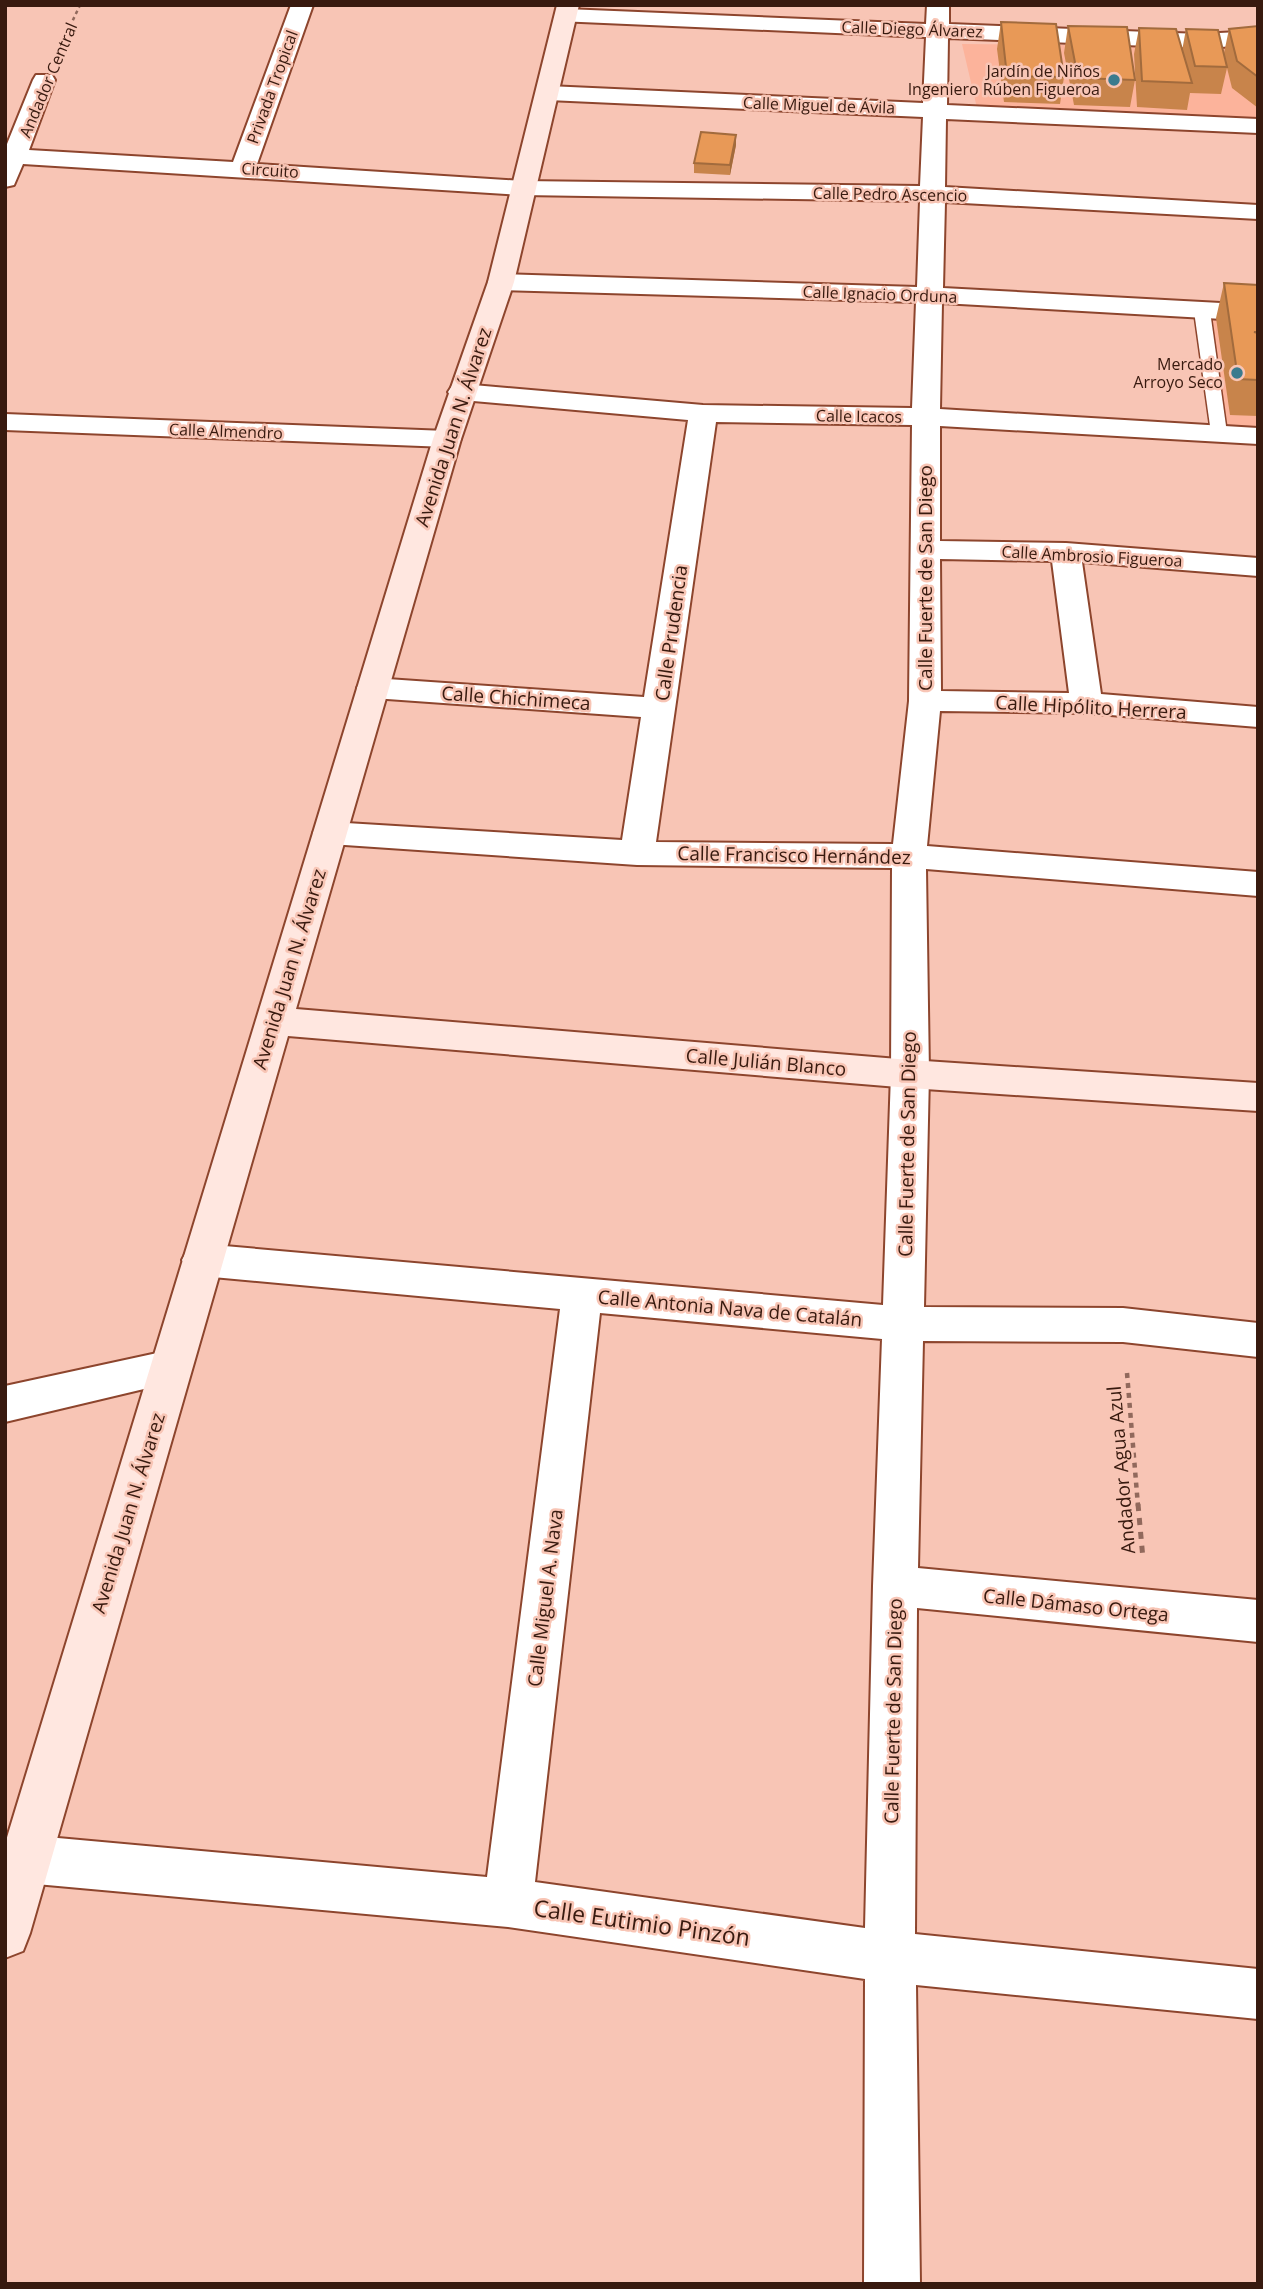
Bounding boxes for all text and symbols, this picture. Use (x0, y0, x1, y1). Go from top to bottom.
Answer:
street label: Calle Diego Álvarez (841, 16, 983, 42)
street label: Andador Central (14, 19, 82, 141)
street label: Privada Tropical (241, 27, 303, 147)
place label: Jardín de Niños Ingeniero Rúben Figueroa (908, 60, 1100, 100)
marker: Jardín de Niños Ingeniero Rúben Figueroa (1106, 72, 1122, 88)
street label: Calle Miguel de Ávila (743, 91, 895, 119)
street label: Circuito (241, 157, 299, 183)
street label: Calle Pedro Ascencio (813, 182, 967, 206)
street label: Calle Ignacio Orduna (802, 280, 958, 308)
street label: Avenida Juan N. Álvarez (408, 324, 498, 530)
place label: Mercado Arroyo Seco (1133, 353, 1223, 393)
marker: Mercado Arroyo Seco (1229, 365, 1245, 381)
street label: Calle Icacos (816, 404, 902, 428)
street label: Calle Almendro (169, 418, 283, 444)
street label: Calle Fuerte de San Diego (912, 465, 938, 691)
street label: Calle Ambrosio Figueroa (1001, 540, 1183, 572)
street label: Calle Prudencia (649, 563, 693, 703)
street label: Calle Chichimeca (440, 680, 592, 716)
street label: Calle Hipólito Herrera (995, 689, 1187, 725)
street label: Calle Francisco Hernández (677, 840, 911, 870)
street label: Avenida Juan N. Álvarez (246, 866, 332, 1072)
street label: Calle Fuerte de San Diego (892, 1031, 922, 1257)
street label: Calle Julián Blanco (685, 1042, 847, 1082)
street label: Calle Antonia Nava de Catalán (597, 1283, 863, 1333)
street label: Andador Agua Azul (1101, 1385, 1141, 1555)
street label: Avenida Juan N. Álvarez (85, 1410, 171, 1616)
street label: Calle Miguel A. Nava (521, 1508, 569, 1688)
street label: Calle Dámaso Ortega (982, 1582, 1170, 1628)
street label: Calle Fuerte de San Diego (878, 1598, 908, 1824)
street label: Calle Eutimio Pinzón (532, 1891, 752, 1953)

